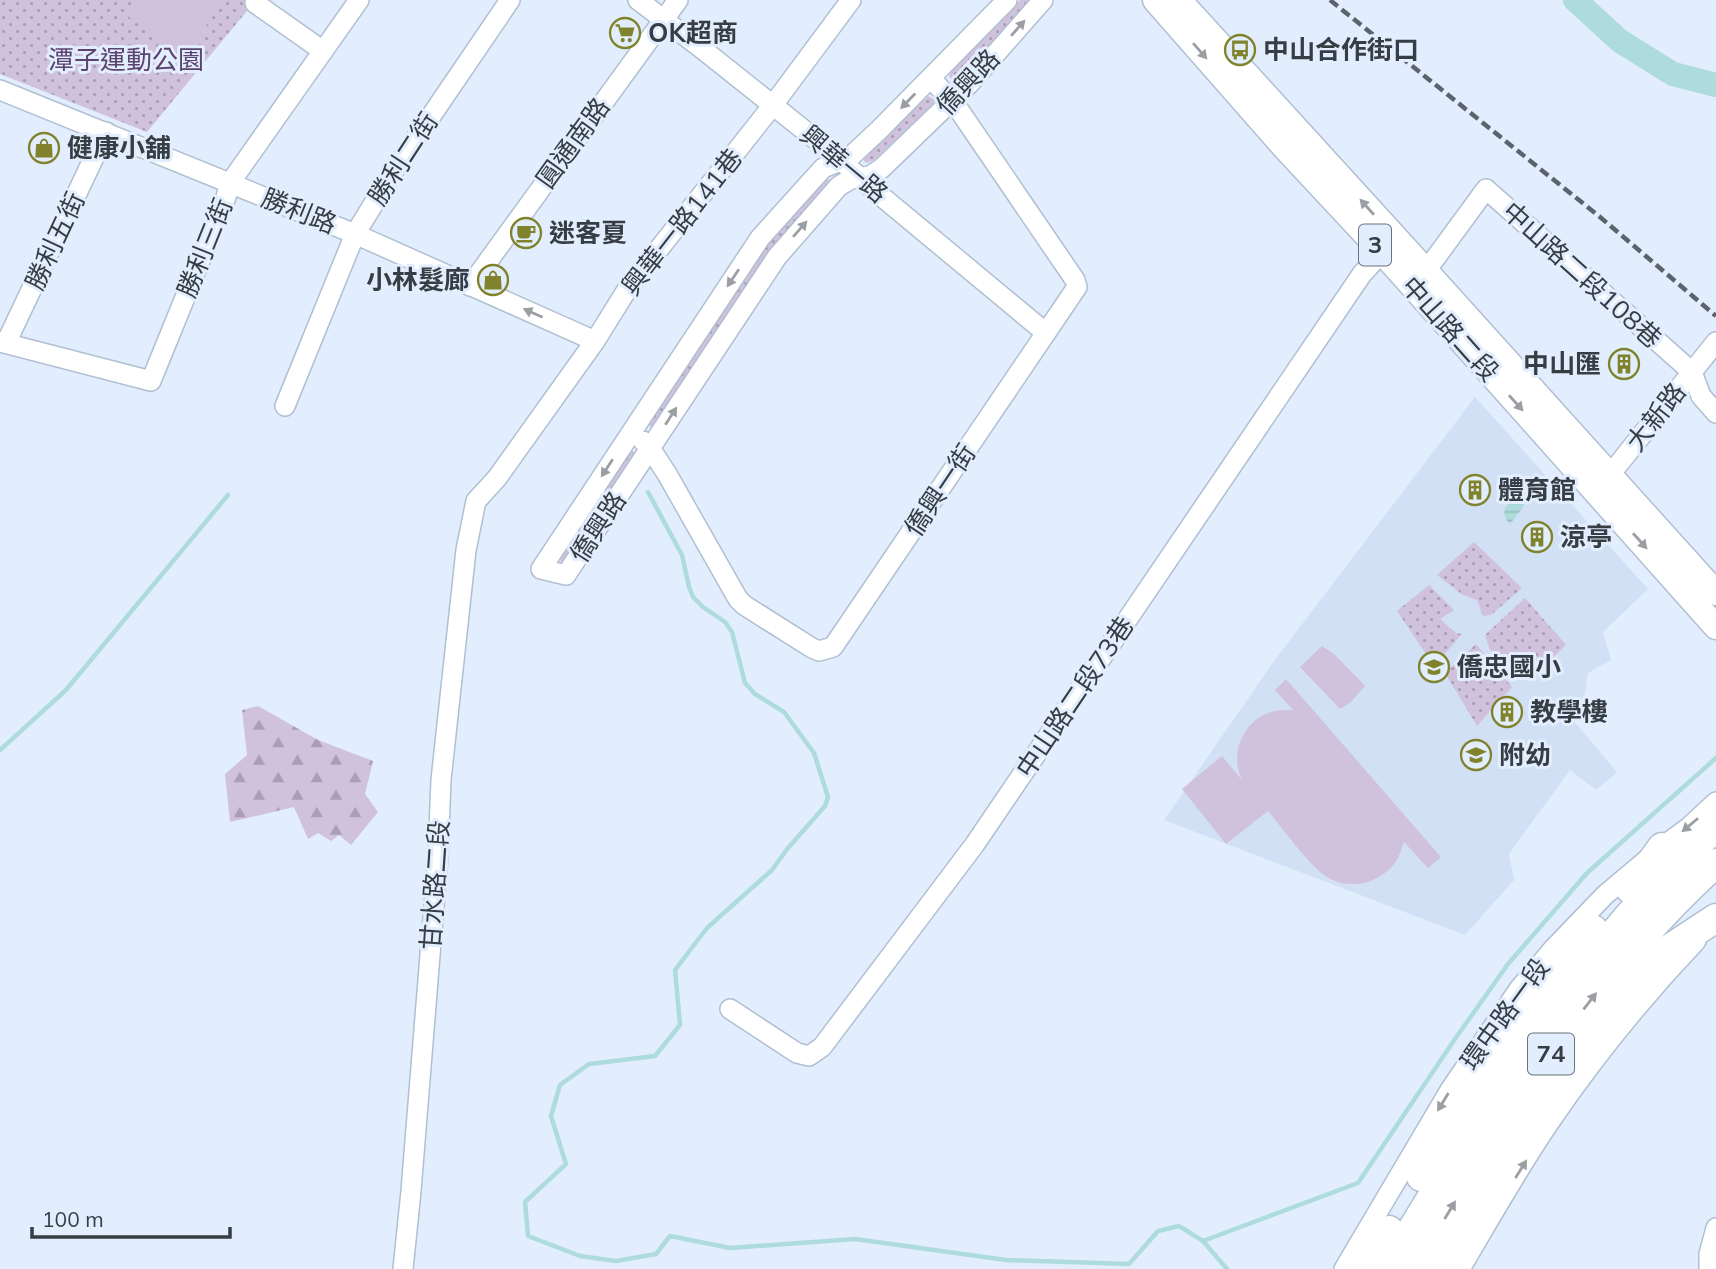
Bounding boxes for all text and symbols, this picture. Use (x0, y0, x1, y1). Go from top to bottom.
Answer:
supermarket icon: OK超商 (608, 16, 642, 50)
place label: OK超商 (648, 16, 738, 49)
one-way arrow (1010, 19, 1026, 37)
bus stop icon: 中山合作街口 (1223, 33, 1257, 67)
place label: 中山合作街口 (1263, 33, 1419, 66)
street label: 僑興路 (929, 42, 1006, 121)
one-way arrow (1192, 42, 1208, 60)
park label: 潭子運動公園 (48, 43, 204, 76)
street label: 圓通南路 (529, 91, 617, 194)
one-way arrow (899, 93, 916, 110)
street label: 勝利二街 (360, 106, 445, 211)
street label: 興華一路 (794, 118, 895, 210)
shop icon: 健康小舖 (27, 131, 61, 165)
place label: 健康小舖 (67, 131, 171, 164)
street label: 興華一路141巷 (614, 142, 749, 302)
street label: 勝利路 (257, 181, 342, 240)
street label: 勝利五街 (18, 187, 91, 295)
street label: 勝利三街 (170, 193, 239, 302)
street label: 中山路二段108巷 (1496, 195, 1669, 355)
one-way arrow (1360, 198, 1376, 215)
cafe icon: 迷客夏 (509, 216, 543, 250)
place label: 迷客夏 (549, 216, 627, 249)
one-way arrow (792, 220, 808, 238)
road number: 3 (1359, 224, 1391, 266)
place label: 小林髮廊 (366, 263, 470, 296)
shop icon: 小林髮廊 (476, 263, 510, 297)
one-way arrow (726, 269, 740, 287)
street label: 中山路二段 (1395, 269, 1506, 388)
one-way arrow (522, 307, 543, 318)
place label: 中山匯 (1523, 347, 1601, 380)
building icon: 中山匯 (1607, 347, 1641, 381)
street label: 大新路 (1619, 376, 1693, 458)
one-way arrow (1507, 394, 1523, 411)
one-way arrow (664, 407, 678, 425)
street label: 僑興一街 (897, 437, 982, 542)
one-way arrow (601, 458, 614, 478)
building icon: 體育館 (1458, 473, 1492, 507)
place label: 體育館 (1498, 473, 1576, 506)
street label: 僑興路 (562, 485, 633, 568)
building icon: 涼亭 (1520, 520, 1554, 554)
place label: 涼亭 (1560, 520, 1612, 553)
one-way arrow (1632, 533, 1647, 550)
street label: 中山路二段73巷 (1009, 610, 1141, 784)
school or university icon: 僑忠國小 (1417, 650, 1451, 684)
place label: 僑忠國小 (1457, 650, 1561, 683)
building icon: 教學樓 (1490, 695, 1524, 729)
place label: 教學樓 (1530, 695, 1608, 728)
school or university icon: 附幼 (1459, 738, 1493, 772)
place label: 附幼 (1499, 738, 1551, 771)
one-way arrow (1681, 817, 1698, 832)
street label: 甘水路二段 (414, 819, 455, 951)
street label: 環中路一段 (1453, 951, 1556, 1076)
one-way arrow (1582, 993, 1597, 1010)
road number: 74 (1528, 1034, 1574, 1074)
one-way arrow (1437, 1092, 1450, 1111)
one-way arrow (1515, 1159, 1527, 1178)
scale bar (32, 1196, 229, 1240)
one-way arrow (1443, 1201, 1456, 1220)
text: 100 m (42, 1206, 104, 1232)

